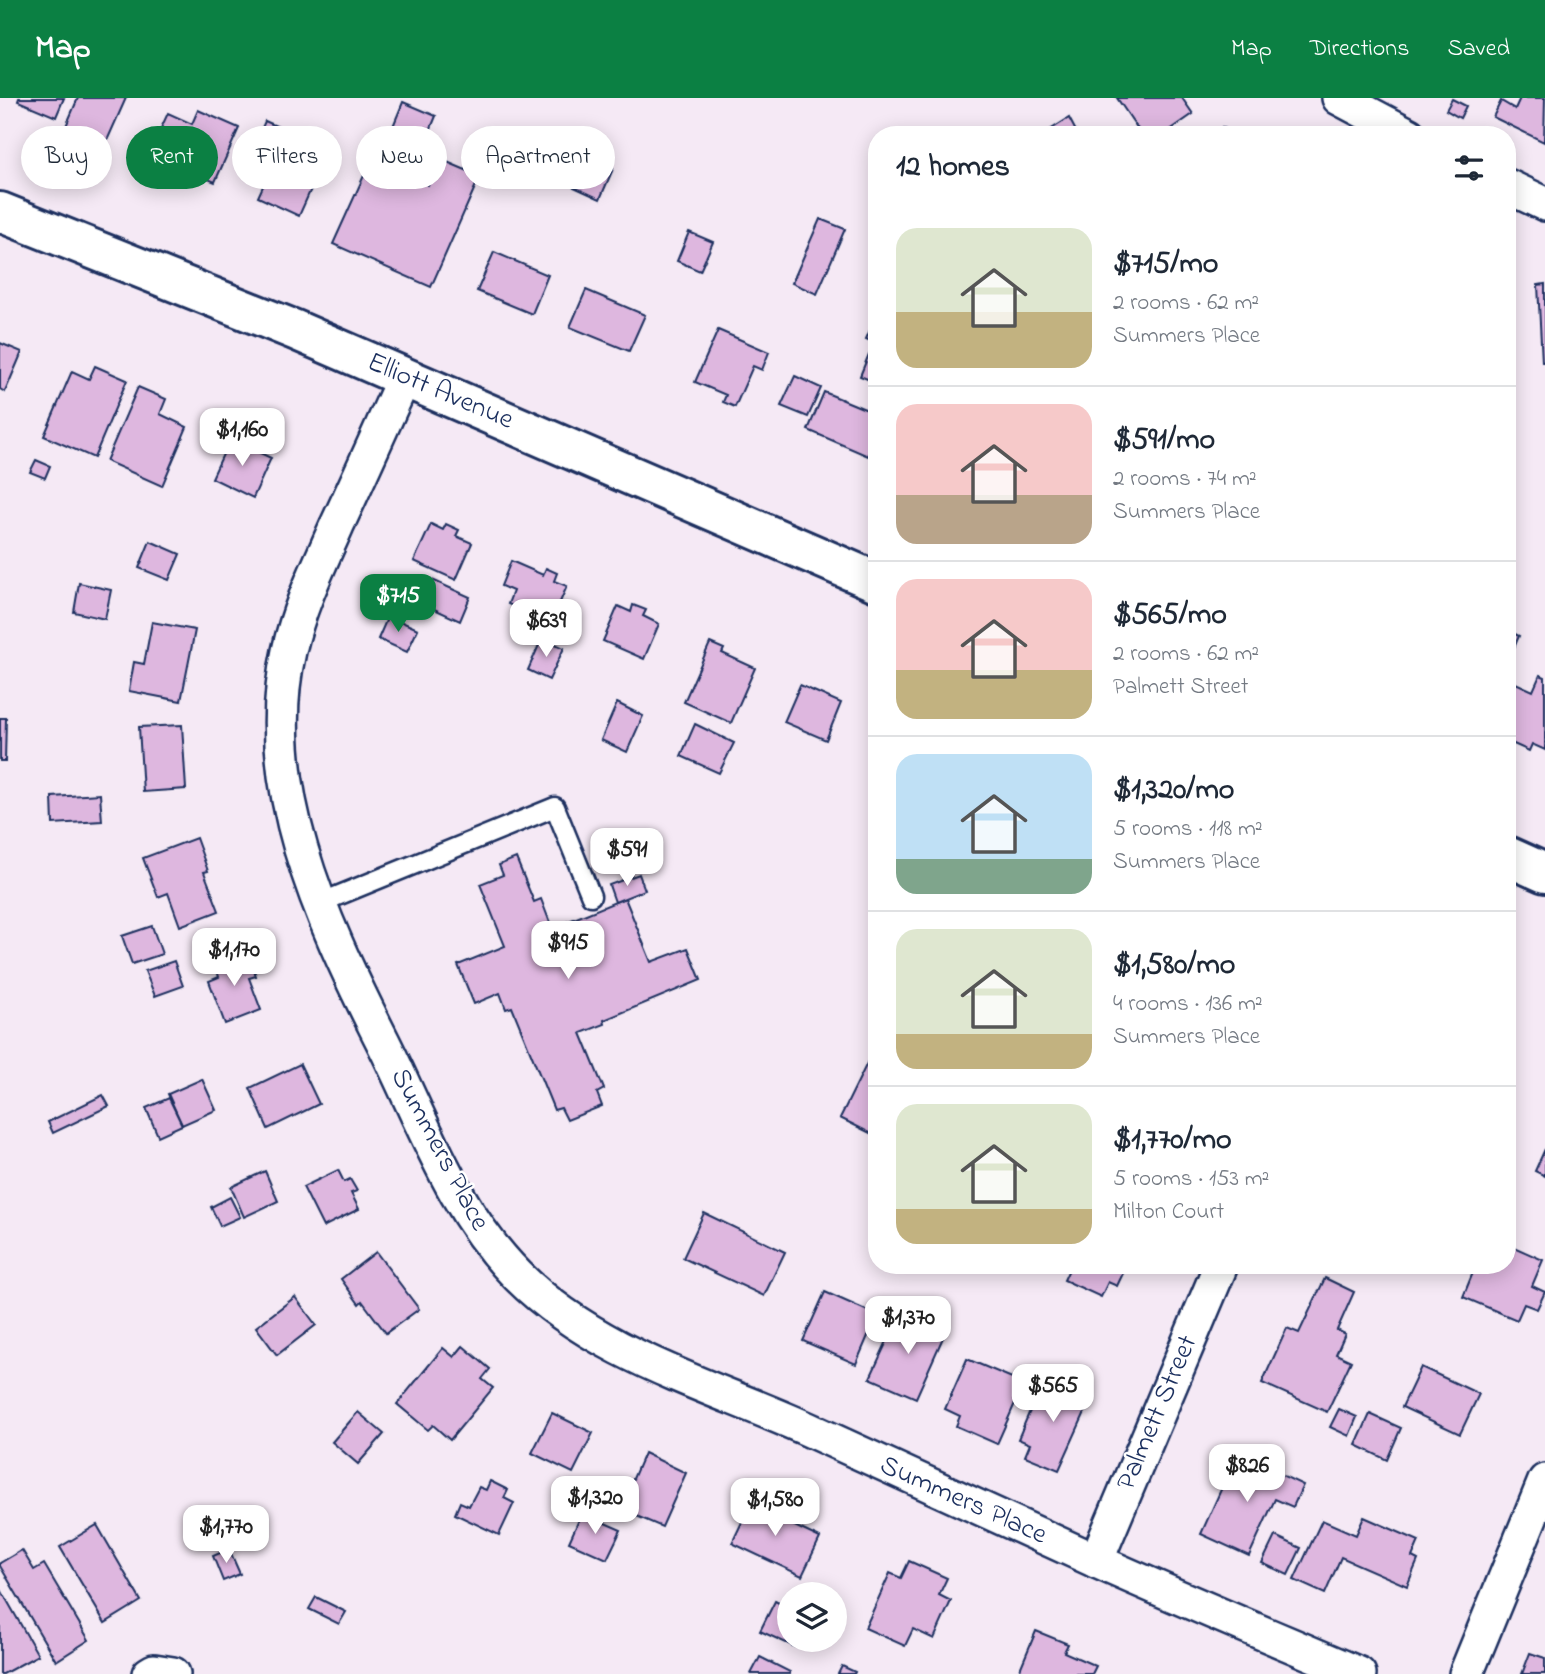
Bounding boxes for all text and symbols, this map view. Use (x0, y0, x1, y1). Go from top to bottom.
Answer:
text: Map (35, 25, 91, 73)
text: Map (1231, 32, 1272, 67)
text: Directions (1310, 32, 1409, 67)
text: Saved (1447, 32, 1510, 67)
chip: Buy (21, 126, 112, 189)
chip: Rent (126, 126, 218, 189)
chip: Filters (232, 126, 342, 189)
chip: New (356, 126, 447, 189)
chip: Apartment (461, 126, 615, 189)
text: 12 homes (896, 146, 1010, 190)
icon: filters (1450, 149, 1488, 187)
text: $715/mo (1113, 243, 1218, 287)
icon: home (952, 256, 1036, 340)
text: 2 rooms · 62 m² (1113, 287, 1259, 320)
text: Summers Place (1113, 320, 1260, 353)
street label: Elliott Avenue (360, 343, 520, 441)
pin: $1,160 (185, 408, 299, 468)
text: $1,160 (216, 414, 268, 447)
text: $591/mo (1113, 419, 1215, 463)
icon: home (952, 432, 1036, 516)
text: 2 rooms · 74 m² (1113, 463, 1257, 496)
text: Summers Place (1113, 496, 1260, 529)
pin: $715 (357, 574, 439, 634)
text: $715 (376, 580, 420, 613)
text: $565/mo (1113, 594, 1227, 638)
pin: $639 (505, 600, 587, 659)
text: $639 (526, 605, 566, 638)
icon: home (952, 607, 1036, 691)
text: 2 rooms · 62 m² (1113, 638, 1259, 671)
text: Palmett Street (1113, 671, 1249, 704)
text: $1,320/mo (1113, 769, 1234, 813)
icon: home (952, 782, 1036, 866)
text: 5 rooms · 118 m² (1113, 813, 1263, 846)
pin: $591 (586, 828, 668, 888)
text: $591 (606, 834, 648, 867)
text: Summers Place (1113, 846, 1260, 879)
pin: $915 (527, 922, 609, 981)
text: $915 (547, 927, 589, 960)
pin: $1,170 (177, 928, 291, 988)
text: $1,170 (208, 934, 260, 967)
text: $1,580/mo (1113, 944, 1235, 988)
icon: home (952, 957, 1036, 1041)
text: 4 rooms · 136 m² (1113, 988, 1263, 1021)
text: Summers Place (1113, 1021, 1260, 1054)
street label: Summers Place (379, 1061, 499, 1239)
text: $1,770/mo (1113, 1119, 1232, 1163)
icon: home (952, 1132, 1036, 1216)
text: 5 rooms · 153 m² (1113, 1163, 1269, 1196)
text: Milton Court (1113, 1196, 1224, 1229)
pin: $1,370 (851, 1296, 965, 1356)
text: $1,370 (881, 1302, 935, 1335)
street label: Palmett Street (1107, 1329, 1209, 1497)
pin: $565 (1012, 1364, 1094, 1424)
text: $565 (1028, 1370, 1078, 1403)
pin: $826 (1206, 1444, 1288, 1504)
street label: Summers Place (873, 1446, 1054, 1556)
text: $826 (1225, 1450, 1269, 1483)
pin: $1,320 (538, 1476, 652, 1536)
pin: $1,580 (718, 1478, 832, 1538)
text: $1,320 (567, 1482, 623, 1515)
text: $1,580 (747, 1484, 803, 1517)
pin: $1,770 (169, 1506, 283, 1565)
text: $1,770 (199, 1511, 253, 1544)
map controls (777, 1582, 847, 1652)
button: layers (777, 1582, 847, 1652)

